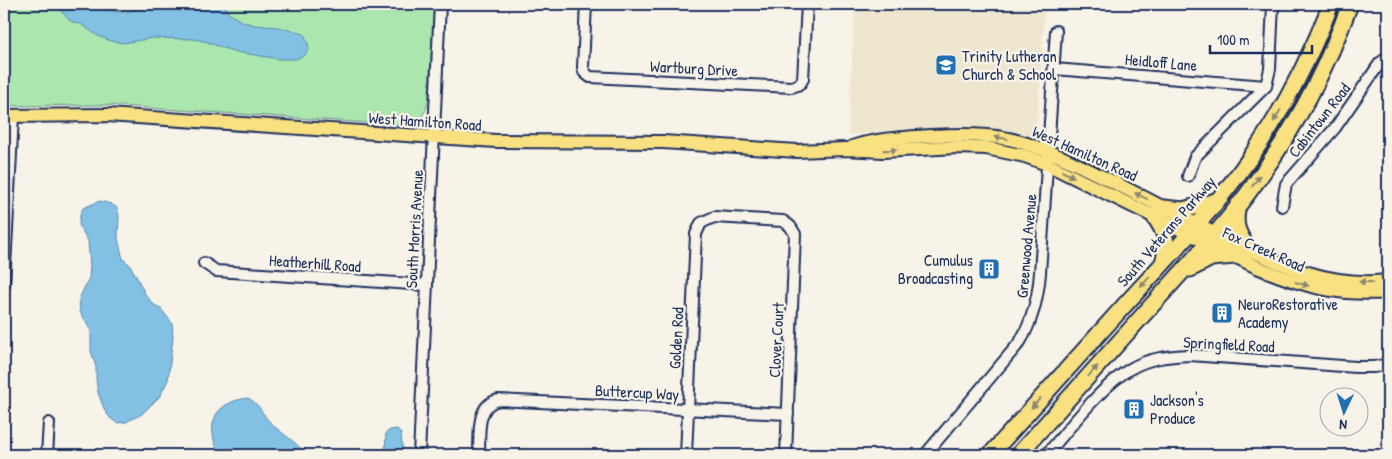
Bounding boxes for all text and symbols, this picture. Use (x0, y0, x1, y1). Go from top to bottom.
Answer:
scale bar (1210, 22, 1312, 54)
text: 100 m (1217, 29, 1250, 50)
place label: Trinity Lutheran Church & School (962, 45, 1057, 85)
street label: Heidloff Lane (1124, 48, 1199, 76)
school or university icon: Trinity Lutheran Church & School (934, 53, 958, 77)
street label: Wartburg Drive (650, 55, 739, 81)
street label: Cabintown Road (1283, 78, 1355, 162)
street label: West Hamilton Road (368, 106, 482, 136)
one-way arrow (1272, 109, 1281, 122)
street label: West Hamilton Road (1029, 120, 1141, 186)
one-way arrow (993, 134, 1009, 142)
one-way arrow (882, 146, 898, 154)
street label: South Morris Avenue (400, 169, 428, 289)
one-way arrow (1061, 170, 1075, 178)
street label: South Veterans Parkway (1112, 171, 1220, 291)
one-way arrow (1251, 175, 1261, 188)
street label: Greenwood Avenue (1010, 192, 1042, 299)
one-way arrow (1134, 192, 1148, 200)
street label: Fox Creek Road (1219, 221, 1308, 277)
street label: Heatherhill Road (268, 249, 362, 277)
place label: Cumulus Broadcasting (898, 249, 973, 289)
building icon: Cumulus Broadcasting (977, 257, 1001, 281)
one-way arrow (1139, 276, 1151, 288)
one-way arrow (1358, 278, 1374, 286)
one-way arrow (1294, 280, 1310, 288)
place label: NeuroRestorative Academy (1238, 293, 1339, 333)
street label: Clover Court (763, 301, 789, 378)
building icon: NeuroRestorative Academy (1210, 301, 1234, 325)
street label: Golden Rod (663, 307, 689, 369)
street label: Springfield Road (1183, 331, 1275, 357)
one-way arrow (1087, 366, 1099, 378)
street label: Buttercup Way (594, 379, 680, 405)
north arrow (1320, 386, 1370, 436)
place label: Jackson's Produce (1150, 389, 1204, 429)
one-way arrow (1031, 396, 1042, 409)
building icon: Jackson's Produce (1122, 397, 1146, 421)
text: N (1338, 416, 1347, 435)

